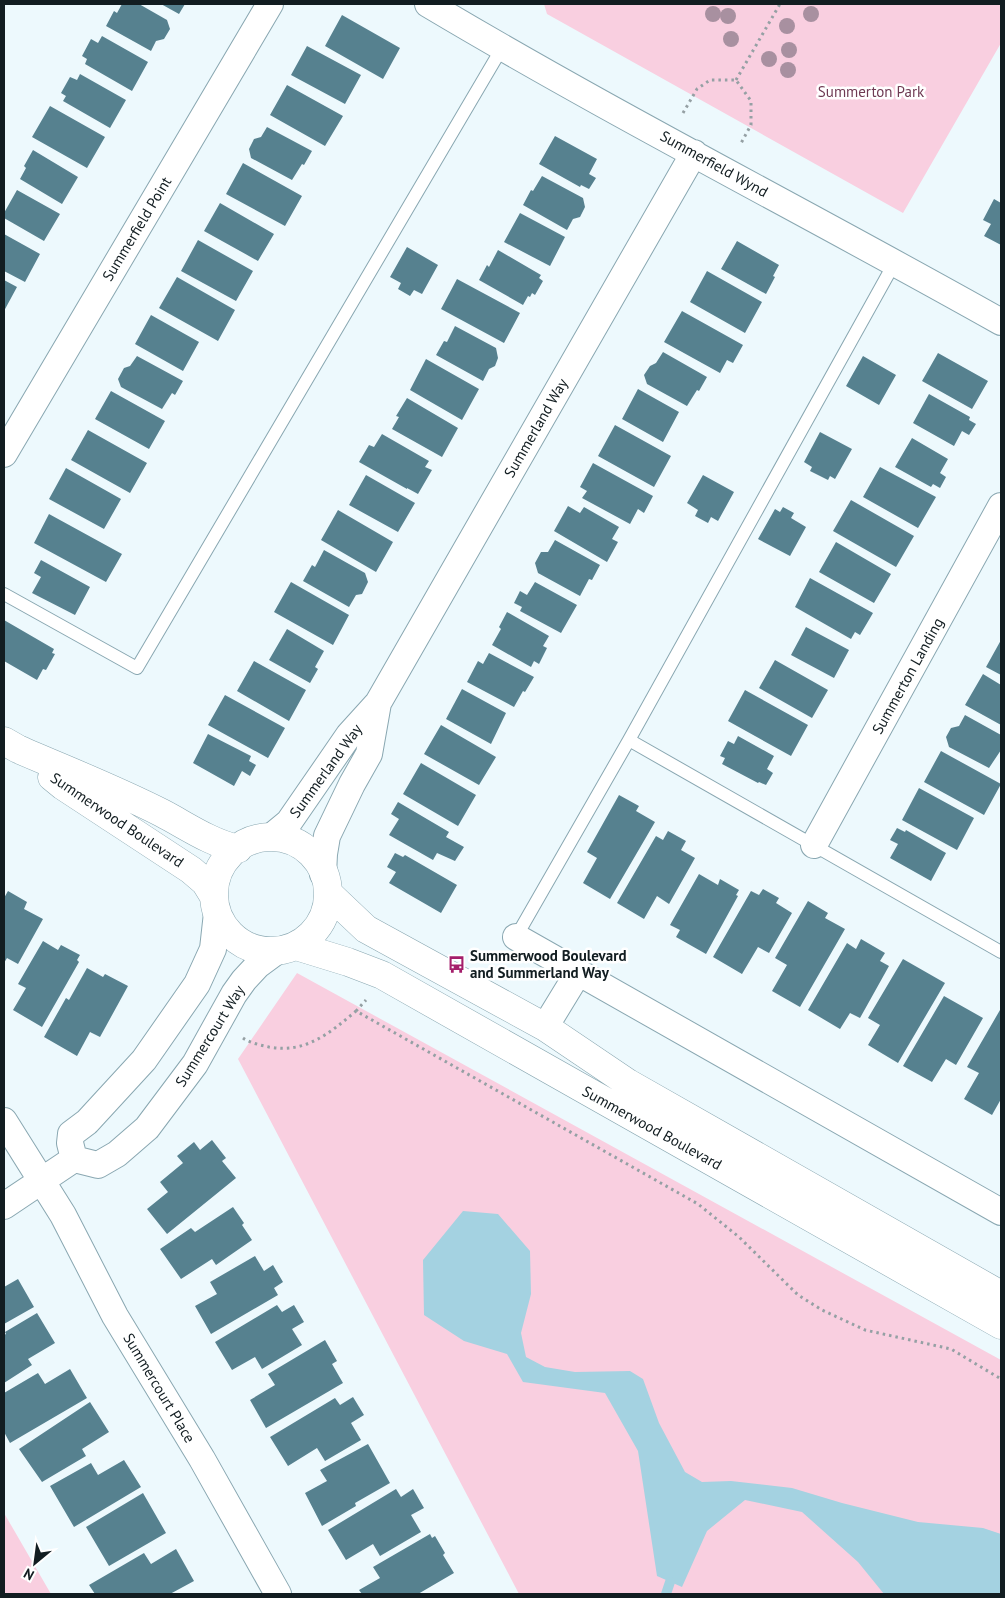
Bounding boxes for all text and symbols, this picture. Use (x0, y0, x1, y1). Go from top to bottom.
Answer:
park label: Summerton Park (818, 82, 925, 101)
street label: Summerfield Wynd (657, 126, 772, 201)
street label: Summerfield Point (98, 173, 175, 284)
street label: Summerland Way (500, 375, 572, 481)
street label: Summerton Landing (868, 614, 947, 737)
street label: Summerland Way (285, 720, 366, 821)
street label: Summerwood Boulevard (47, 768, 187, 871)
place label: Summerwood Boulevard and Summerland Way (470, 946, 626, 982)
bus stop icon: Summerwood Boulevard and Summerland Way (446, 955, 466, 975)
street label: Summercourt Way (171, 981, 248, 1090)
street label: Summerwood Boulevard (579, 1081, 725, 1174)
street label: Summercourt Place (119, 1329, 200, 1446)
north arrow (10, 1538, 60, 1588)
text: N (20, 1564, 37, 1584)

